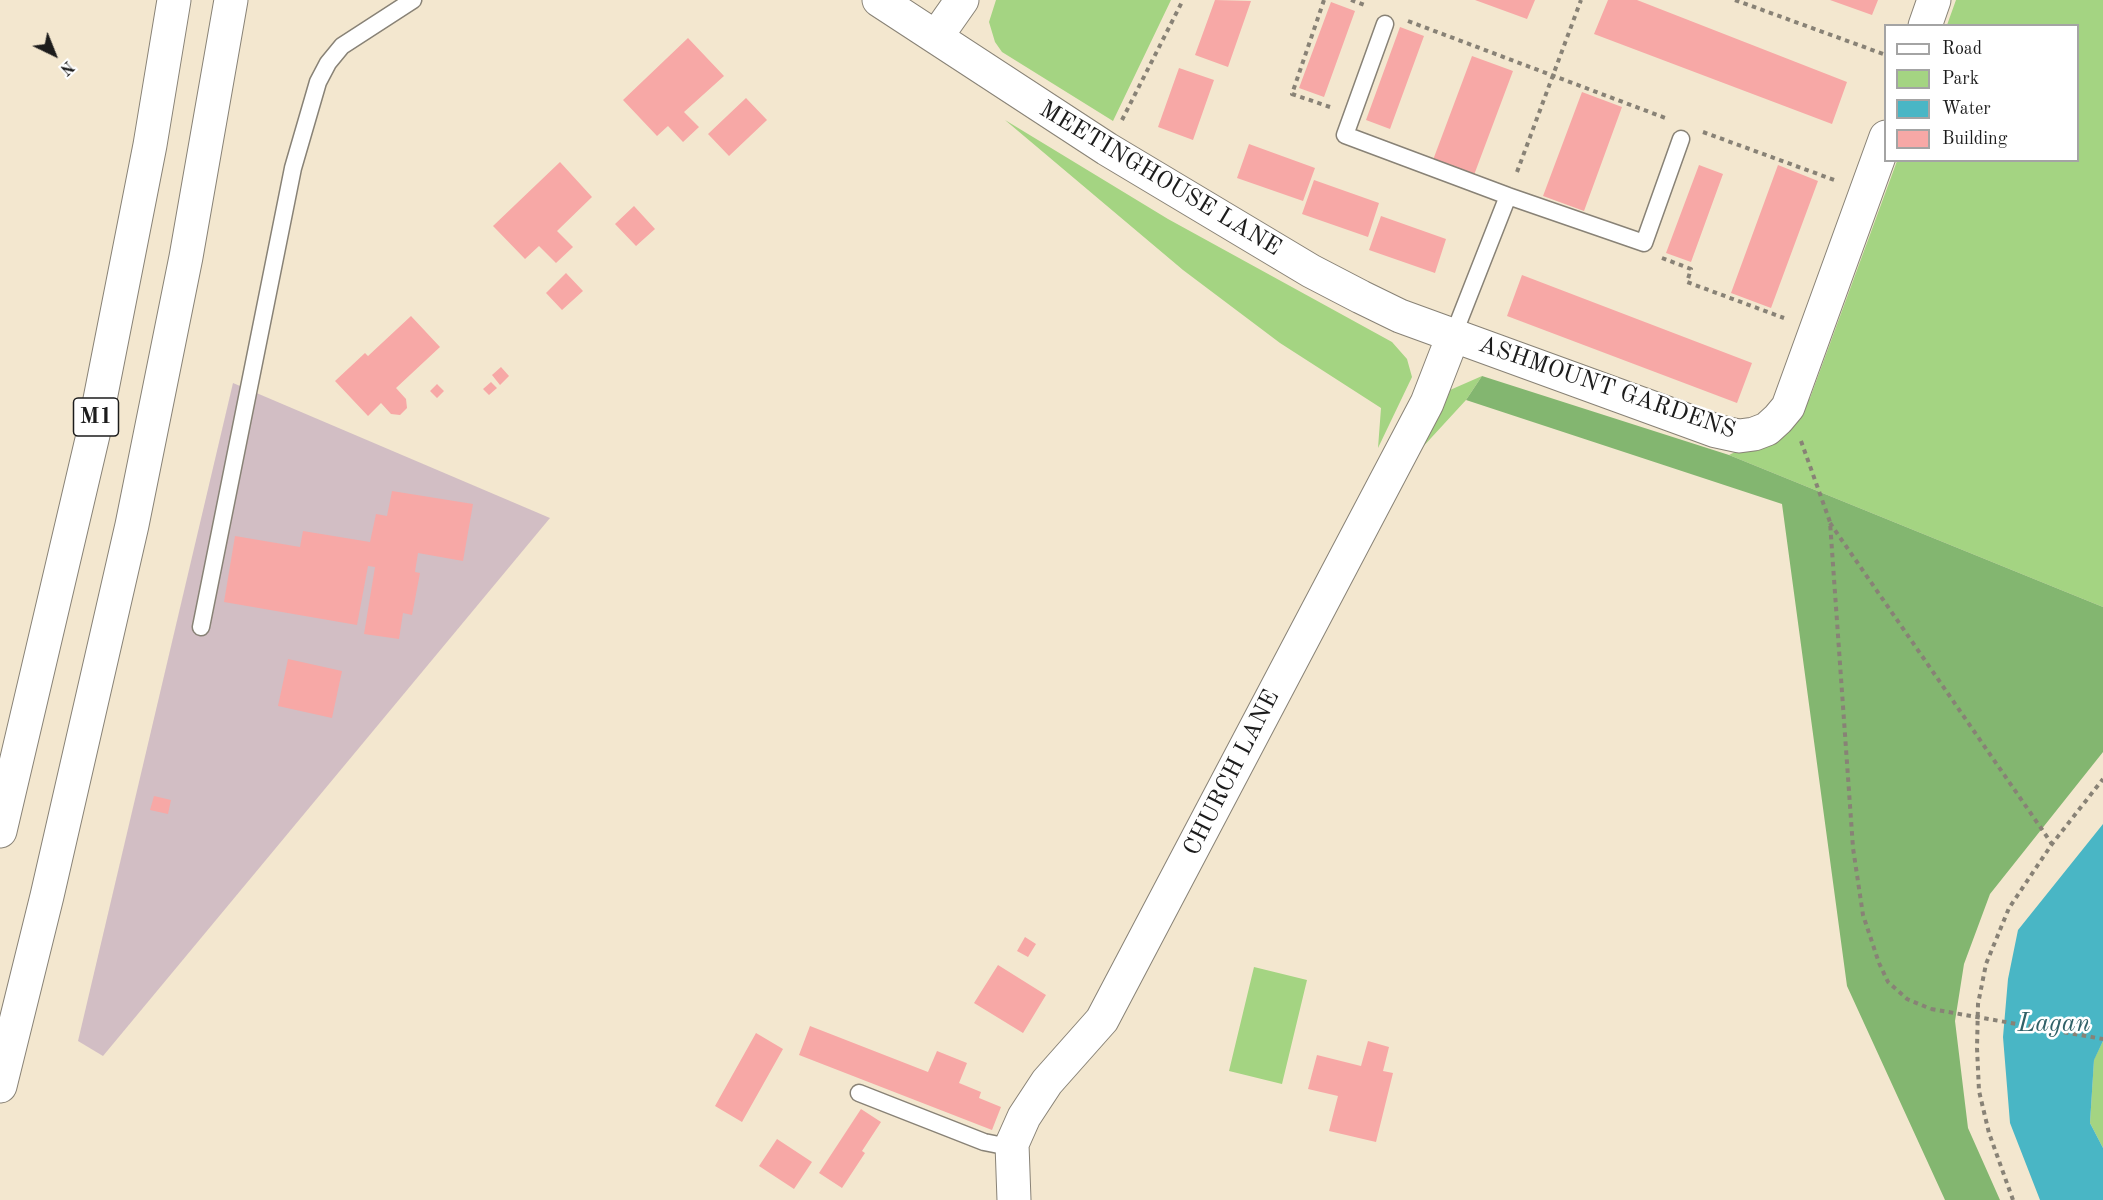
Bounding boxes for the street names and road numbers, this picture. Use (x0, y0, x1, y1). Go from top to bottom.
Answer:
street label: MEETINGHOUSE LANE (1034, 95, 1286, 263)
street label: ASHMOUNT GARDENS (1475, 330, 1739, 446)
road number: M1 (74, 398, 118, 436)
street label: CHURCH LANE (1178, 685, 1286, 861)

